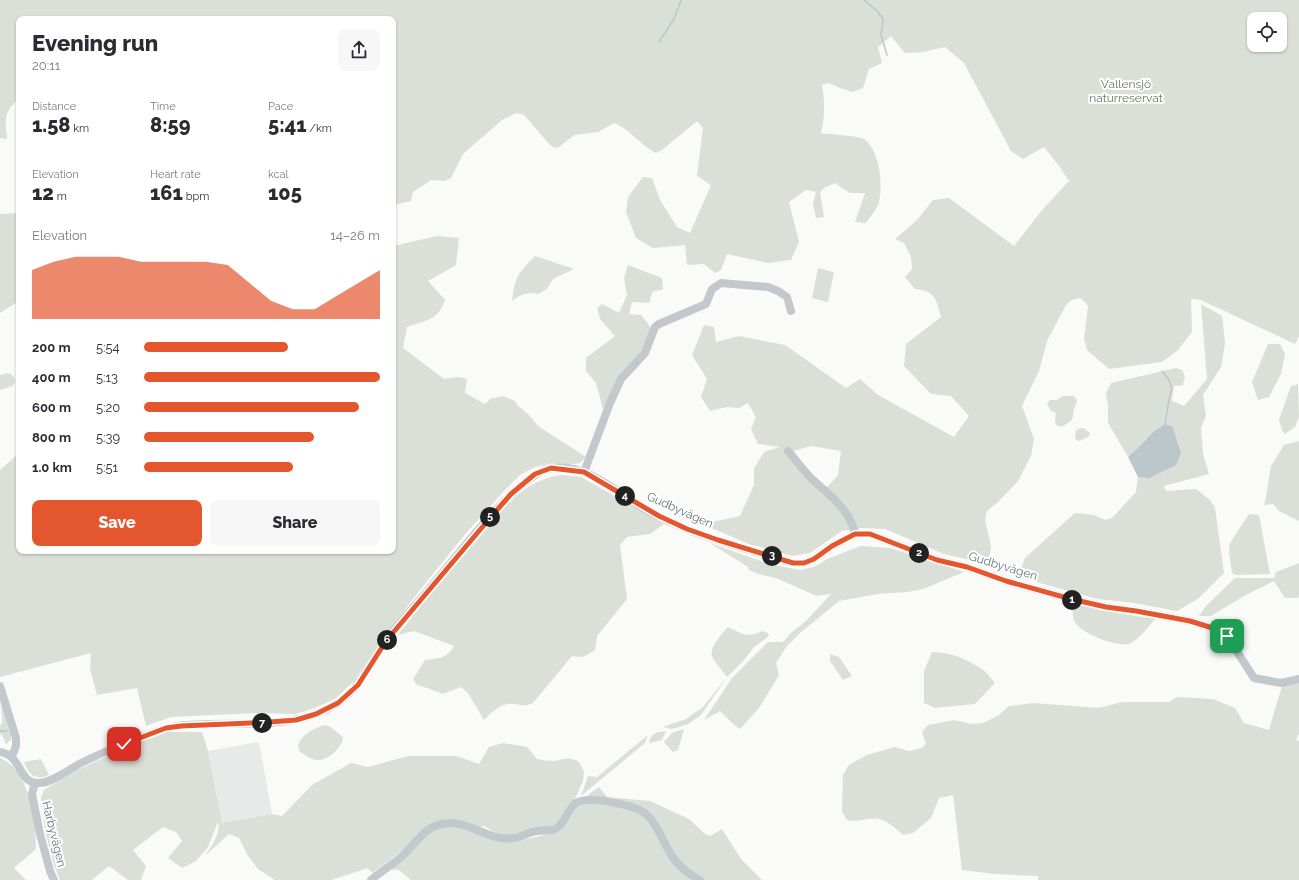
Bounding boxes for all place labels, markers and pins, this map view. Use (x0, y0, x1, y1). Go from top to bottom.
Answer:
pin: 4 (615, 486, 635, 506)
pin: 5 (480, 507, 500, 527)
pin: 2 (909, 543, 929, 563)
pin: 3 (762, 546, 782, 566)
pin: 1 (1062, 590, 1082, 610)
pin (1210, 619, 1244, 653)
pin: 6 (377, 630, 397, 650)
pin: 7 (252, 713, 272, 733)
pin (107, 727, 141, 761)

